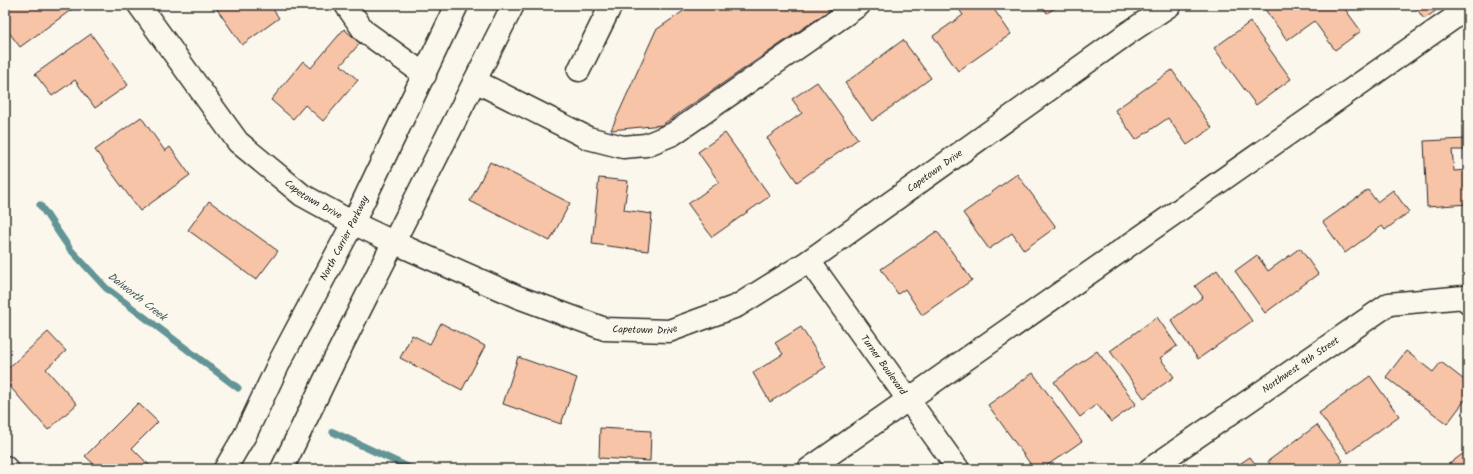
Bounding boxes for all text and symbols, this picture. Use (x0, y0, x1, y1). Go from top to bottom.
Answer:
street label: Capetown Drive (904, 145, 967, 197)
street label: Capetown Drive (281, 176, 345, 224)
street label: North Carrier Parkway (316, 193, 373, 284)
water label: Dalworth Creek (104, 268, 172, 327)
street label: Capetown Drive (612, 320, 680, 339)
street label: Turner Boulevard (856, 332, 911, 399)
street label: Northwest 9th Street (1259, 333, 1343, 397)

